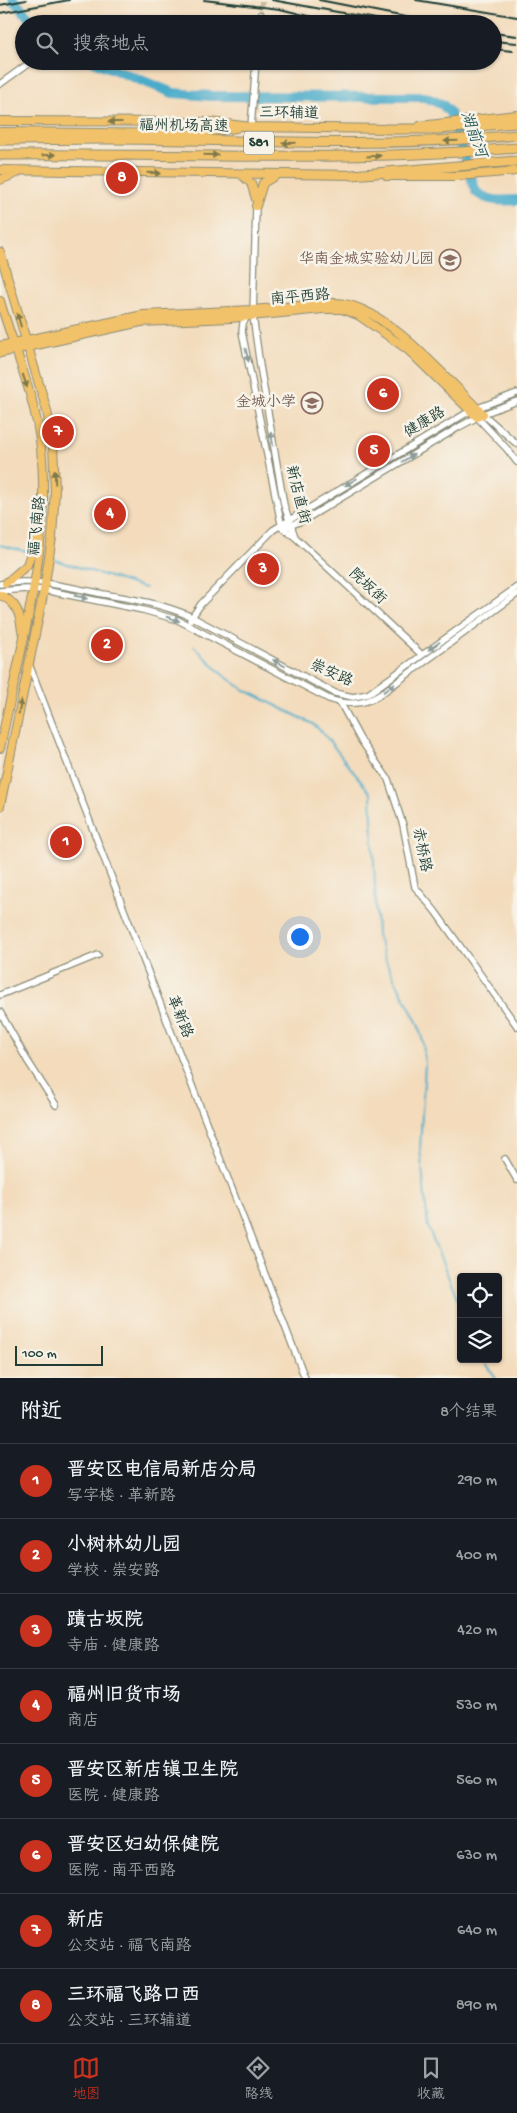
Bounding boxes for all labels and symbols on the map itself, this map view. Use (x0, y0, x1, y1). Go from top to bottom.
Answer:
street label: 三环辅道 (259, 104, 319, 124)
water label: 湖前河 (455, 109, 492, 164)
street label: 福州机场高速 (139, 116, 229, 137)
one-way arrow (106, 118, 122, 126)
road number: S81 (244, 132, 274, 154)
one-way arrow (443, 137, 459, 145)
one-way arrow (280, 139, 296, 147)
one-way arrow (41, 151, 57, 159)
one-way arrow (203, 151, 219, 159)
one-way arrow (366, 152, 382, 160)
pin: 8 (106, 159, 138, 197)
one-way arrow (146, 169, 162, 177)
school or university icon: 华南金城实验幼儿园 (438, 248, 462, 272)
place label: 华南金城实验幼儿园 (299, 250, 434, 269)
street label: 南平西路 (269, 285, 331, 310)
one-way arrow (15, 312, 23, 327)
one-way arrow (244, 347, 252, 363)
one-way arrow (21, 374, 29, 389)
pin: 6 (367, 375, 399, 413)
school or university icon: 金城小学 (300, 391, 324, 415)
place label: 金城小学 (236, 393, 296, 412)
street label: 健康路 (401, 404, 449, 442)
pin: 7 (42, 413, 74, 451)
one-way arrow (268, 430, 276, 446)
pin: 5 (358, 432, 390, 470)
one-way arrow (401, 453, 414, 462)
street label: 新店直街 (281, 464, 313, 526)
one-way arrow (51, 469, 59, 485)
one-way arrow (345, 478, 358, 487)
street label: 福飞南路 (25, 495, 50, 557)
pin: 4 (94, 495, 126, 533)
pin: 3 (247, 550, 279, 588)
street label: 院坂街 (344, 564, 390, 609)
one-way arrow (73, 594, 89, 602)
one-way arrow (165, 615, 180, 623)
pin: 2 (91, 626, 123, 664)
one-way arrow (427, 641, 441, 651)
street label: 崇安路 (307, 657, 355, 691)
one-way arrow (271, 659, 286, 667)
one-way arrow (382, 683, 395, 693)
one-way arrow (16, 699, 24, 715)
pin: 1 (50, 823, 82, 861)
street label: 赤桥路 (408, 826, 434, 874)
your location (287, 924, 313, 950)
street label: 革新路 (162, 993, 196, 1041)
scale bar (15, 1343, 102, 1366)

